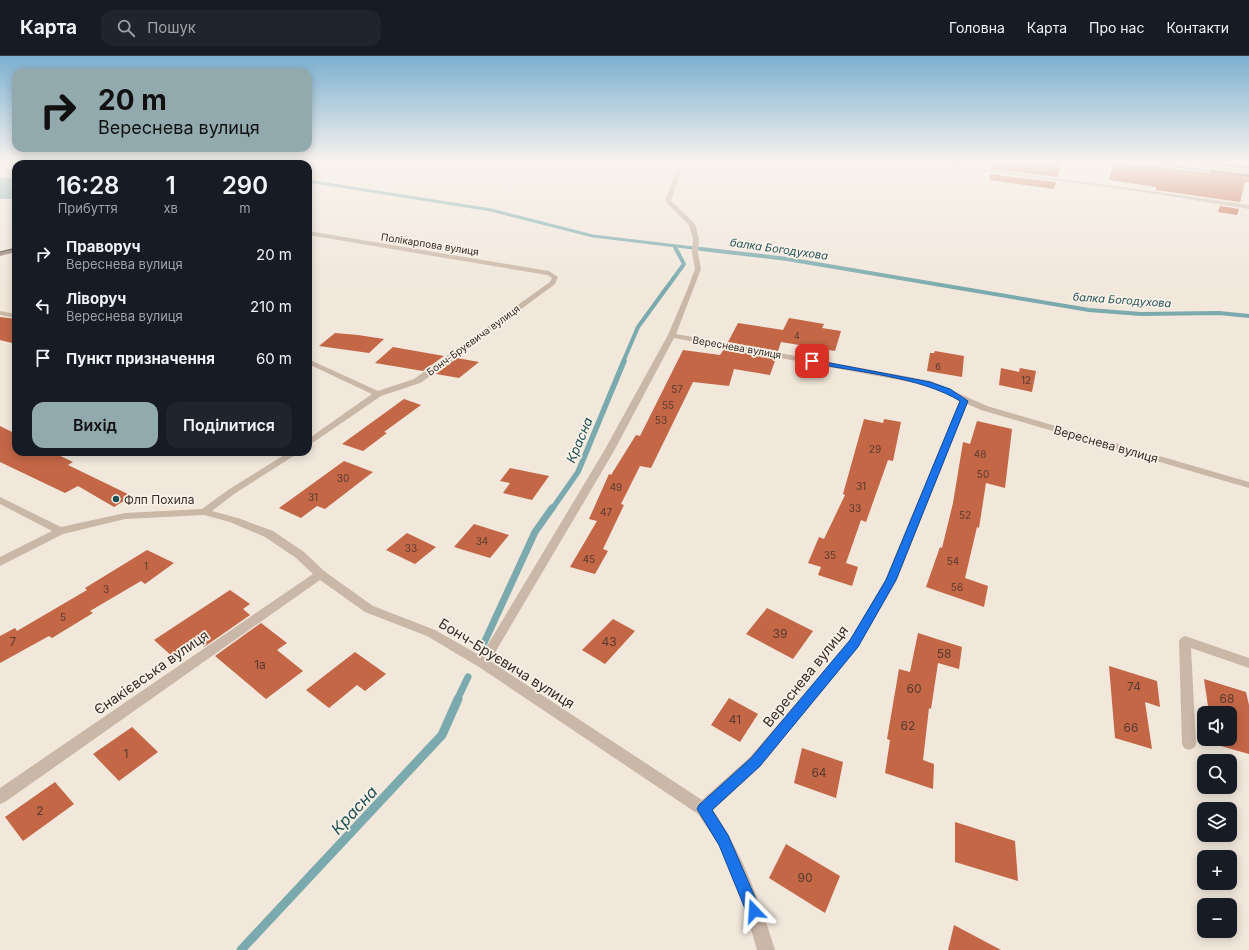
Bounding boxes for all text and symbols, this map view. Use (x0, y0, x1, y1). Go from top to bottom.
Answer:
search box (101, 10, 381, 46)
text: Карта (20, 16, 77, 39)
icon: search (115, 17, 137, 39)
text: Пошук (147, 18, 196, 37)
text: Головна (949, 19, 1005, 36)
text: Карта (1027, 19, 1067, 36)
text: Про нас (1089, 19, 1144, 36)
text: Контакти (1166, 19, 1229, 36)
text: 20 m (98, 83, 167, 117)
icon: right (32, 84, 84, 136)
text: Вереснева вулиця (98, 117, 260, 138)
text: 16:28 (56, 171, 119, 200)
text: 1 (166, 171, 176, 200)
text: 290 (222, 171, 268, 200)
text: Прибуття (58, 200, 118, 216)
text: хв (163, 200, 178, 216)
text: m (239, 200, 251, 216)
street label: Полікарпова вулиця (380, 230, 480, 258)
water label: балка Богодухова (729, 235, 829, 263)
text: Праворуч (66, 237, 140, 256)
icon: right (32, 243, 54, 265)
text: 20 m (256, 245, 292, 264)
text: Вереснева вулиця (66, 256, 183, 272)
text: Ліворуч (66, 289, 126, 308)
water label: балка Богодухова (1072, 290, 1172, 310)
icon: left (32, 295, 54, 317)
text: 210 m (250, 297, 292, 316)
street label: Бонч-Бруєвича вулиця (424, 302, 522, 378)
text: Вереснева вулиця (66, 308, 183, 324)
house number: 4 (794, 330, 800, 341)
street label: Вереснева вулиця (692, 333, 782, 361)
pin (795, 344, 829, 378)
icon: arrive (32, 347, 54, 369)
text: Пункт призначення (66, 349, 215, 368)
text: 60 m (256, 349, 292, 368)
icon: arrive (801, 350, 823, 372)
house number: 6 (935, 361, 941, 372)
house number: 12 (1021, 374, 1031, 386)
house number: 57 (671, 383, 683, 395)
house number: 55 (662, 399, 674, 411)
button: Вихід (32, 402, 158, 448)
button: Поділитися (166, 402, 292, 448)
house number: 53 (655, 414, 667, 426)
water label: Красна (562, 415, 596, 465)
street label: Вереснева вулиця (1052, 422, 1160, 466)
house number: 29 (869, 443, 881, 455)
house number: 48 (974, 448, 986, 460)
house number: 50 (977, 468, 989, 480)
house number: 30 (337, 472, 349, 484)
house number: 31 (856, 480, 866, 492)
house number: 49 (610, 481, 622, 493)
house number: 31 (308, 491, 318, 503)
place label: Флп Похила (124, 492, 194, 507)
marker: Флп Похила (111, 494, 121, 504)
house number: 33 (849, 502, 861, 514)
house number: 47 (600, 506, 612, 518)
house number: 52 (959, 509, 971, 521)
house number: 34 (476, 535, 488, 547)
house number: 33 (405, 542, 417, 554)
house number: 35 (824, 549, 836, 561)
house number: 45 (583, 553, 595, 565)
house number: 54 (947, 555, 959, 567)
house number: 1 (144, 560, 148, 572)
house number: 56 (951, 581, 963, 593)
house number: 3 (103, 583, 109, 595)
house number: 5 (60, 611, 66, 623)
street label: Бонч-Бруєвича вулиця (436, 614, 578, 712)
street label: Вереснева вулиця (759, 622, 851, 730)
street label: Єнакієвська вулиця (90, 626, 212, 718)
house number: 39 (773, 626, 787, 641)
house number: 7 (10, 634, 17, 649)
house number: 43 (601, 634, 617, 649)
house number: 58 (937, 646, 951, 661)
house number: 1а (254, 657, 266, 672)
house number: 74 (1127, 679, 1141, 694)
house number: 60 (906, 681, 922, 696)
house number: 68 (1220, 691, 1234, 706)
map controls (1197, 706, 1237, 938)
button: sound (1197, 706, 1237, 746)
house number: 41 (729, 712, 741, 727)
house number: 62 (901, 718, 915, 733)
house number: 66 (1124, 720, 1138, 735)
house number: 1 (124, 746, 128, 761)
button: search (1197, 754, 1237, 794)
house number: 64 (811, 765, 827, 780)
water label: Красна (327, 781, 382, 838)
button: layers (1197, 802, 1237, 842)
house number: 2 (36, 803, 44, 818)
button: + (1197, 850, 1237, 890)
house number: 90 (797, 870, 813, 885)
position arrow (733, 890, 775, 932)
button: − (1197, 898, 1237, 938)

